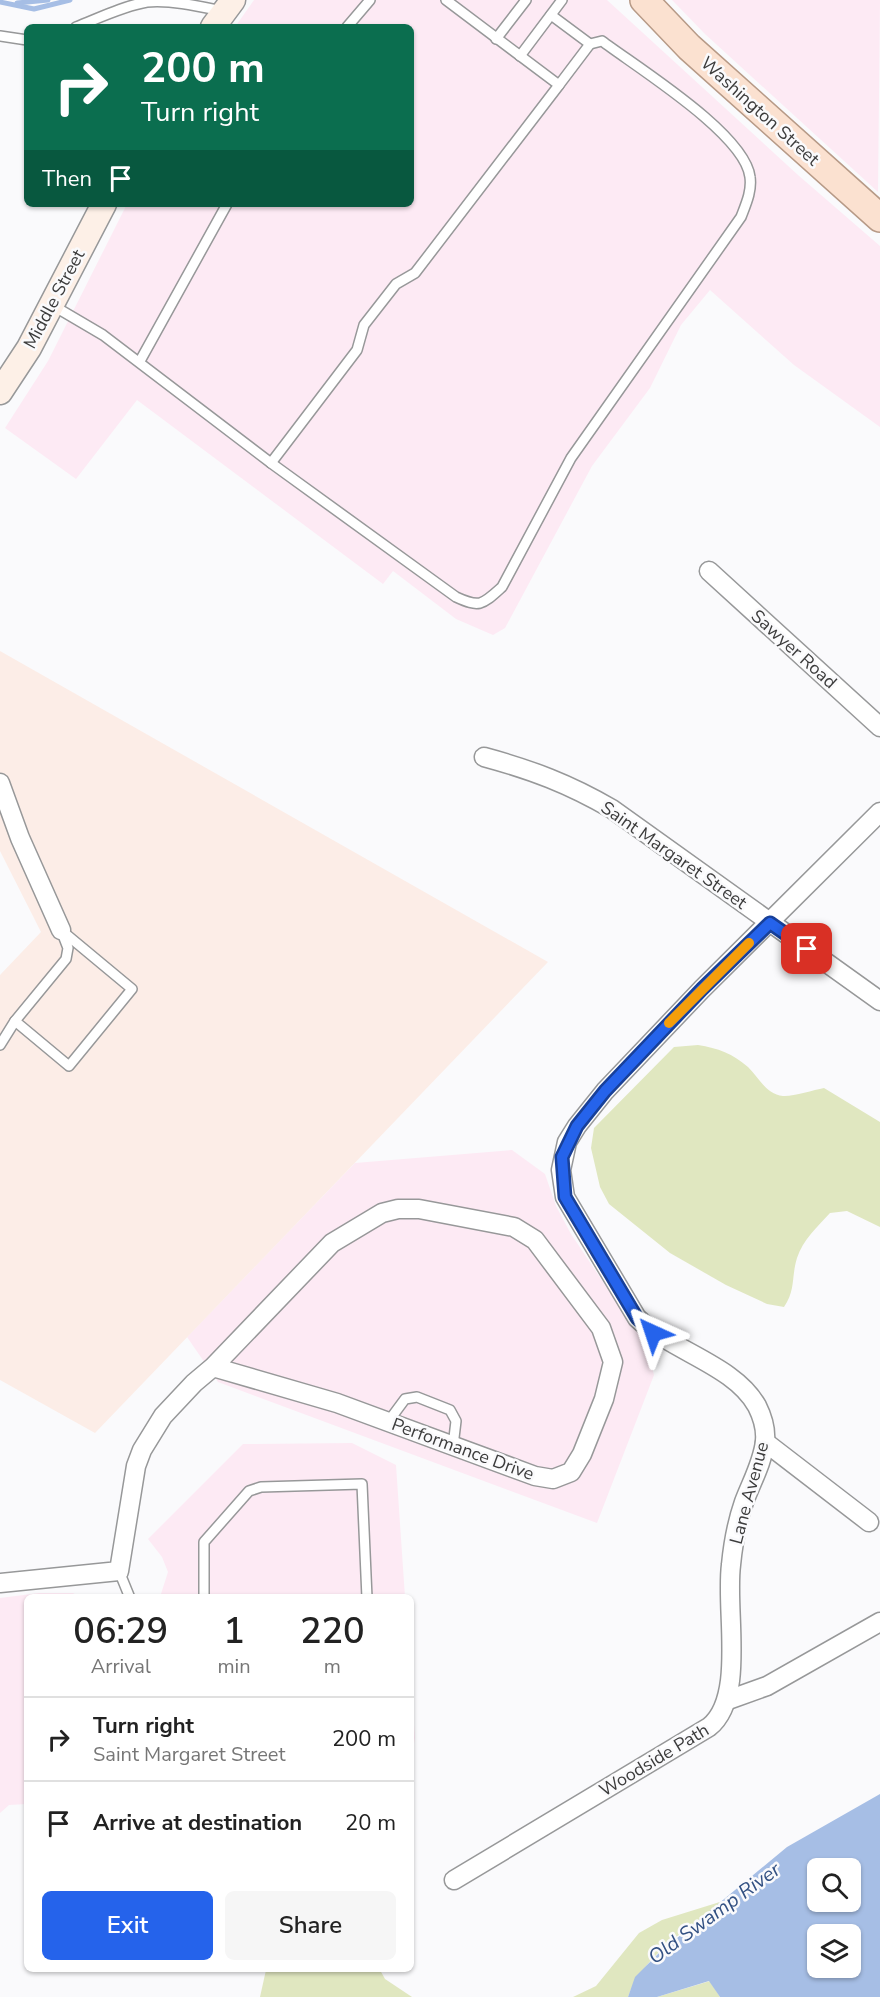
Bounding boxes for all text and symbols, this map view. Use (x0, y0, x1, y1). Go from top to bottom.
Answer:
text: 200 m (141, 40, 265, 97)
icon: right (42, 48, 120, 126)
street label: Washington Street (695, 51, 825, 171)
text: Turn right (141, 94, 259, 131)
icon: arrive (104, 162, 137, 195)
text: Then (42, 164, 92, 194)
street label: Middle Street (18, 245, 91, 353)
street label: Sawyer Road (746, 604, 842, 694)
street label: Saint Margaret Street (596, 795, 752, 915)
pin (781, 923, 832, 974)
icon: arrive (790, 932, 823, 965)
position arrow (621, 1301, 685, 1365)
street label: Performance Drive (388, 1412, 538, 1486)
street label: Lane Avenue (724, 1439, 774, 1547)
text: 06:29 (73, 1607, 168, 1656)
text: 1 (223, 1607, 245, 1656)
text: 220 (300, 1607, 365, 1656)
text: Arrival (91, 1653, 151, 1680)
text: min (218, 1653, 251, 1680)
text: m (324, 1653, 341, 1680)
text: Turn right (93, 1711, 194, 1741)
street label: Woodside Path (595, 1718, 713, 1802)
icon: right (42, 1723, 75, 1756)
text: 200 m (332, 1724, 396, 1754)
text: Saint Margaret Street (93, 1741, 285, 1768)
icon: arrive (42, 1807, 75, 1840)
text: Arrive at destination (93, 1808, 302, 1838)
text: 20 m (345, 1808, 396, 1838)
water label: Old Swamp River (643, 1856, 787, 1971)
map controls (807, 1858, 861, 1978)
button: search (807, 1858, 861, 1912)
button: Exit (42, 1891, 213, 1960)
button: Share (225, 1891, 396, 1960)
button: layers (807, 1924, 861, 1978)

